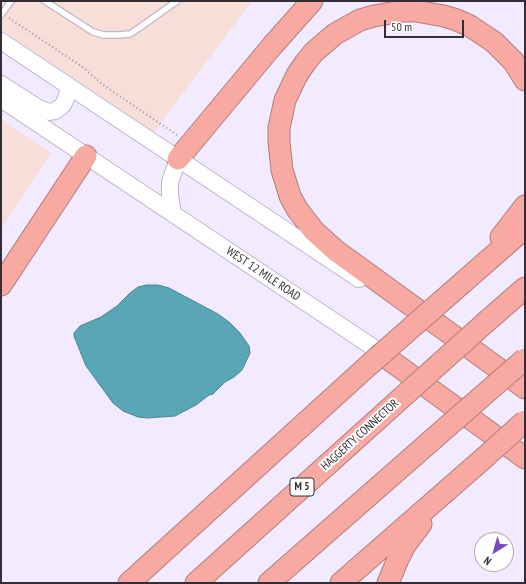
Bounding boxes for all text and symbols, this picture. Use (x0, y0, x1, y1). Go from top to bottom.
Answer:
scale bar (386, 12, 466, 38)
text: 50 m (391, 19, 412, 34)
street label: WEST 12 MILE ROAD (223, 244, 303, 304)
street label: HAGGERTY CONNECTOR (318, 396, 402, 474)
road number: M 5 (290, 478, 314, 496)
north arrow (474, 532, 514, 572)
text: N (481, 553, 494, 568)

